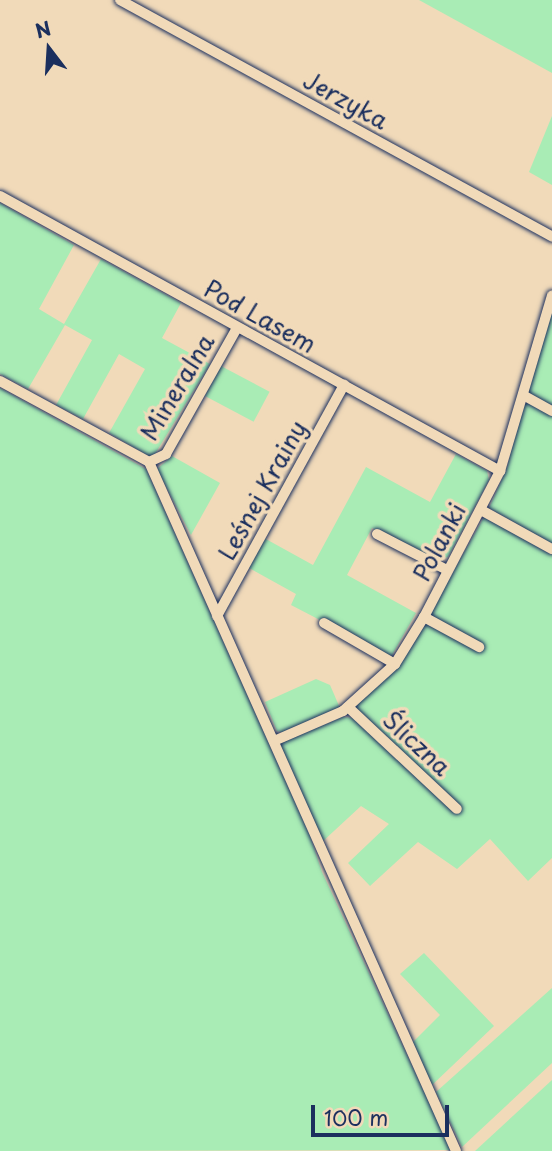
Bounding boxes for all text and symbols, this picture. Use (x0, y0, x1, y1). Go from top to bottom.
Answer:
text: N (32, 13, 54, 45)
north arrow (14, 14, 84, 84)
street label: Jerzyka (299, 65, 393, 135)
street label: Pod Lasem (200, 274, 320, 358)
street label: Mineralna (134, 329, 220, 445)
street label: Leśnej Krainy (212, 415, 312, 565)
street label: Polanki (407, 498, 471, 586)
street label: Śliczna (377, 705, 457, 781)
scale bar (314, 1092, 452, 1136)
text: 100 m (324, 1101, 388, 1133)

